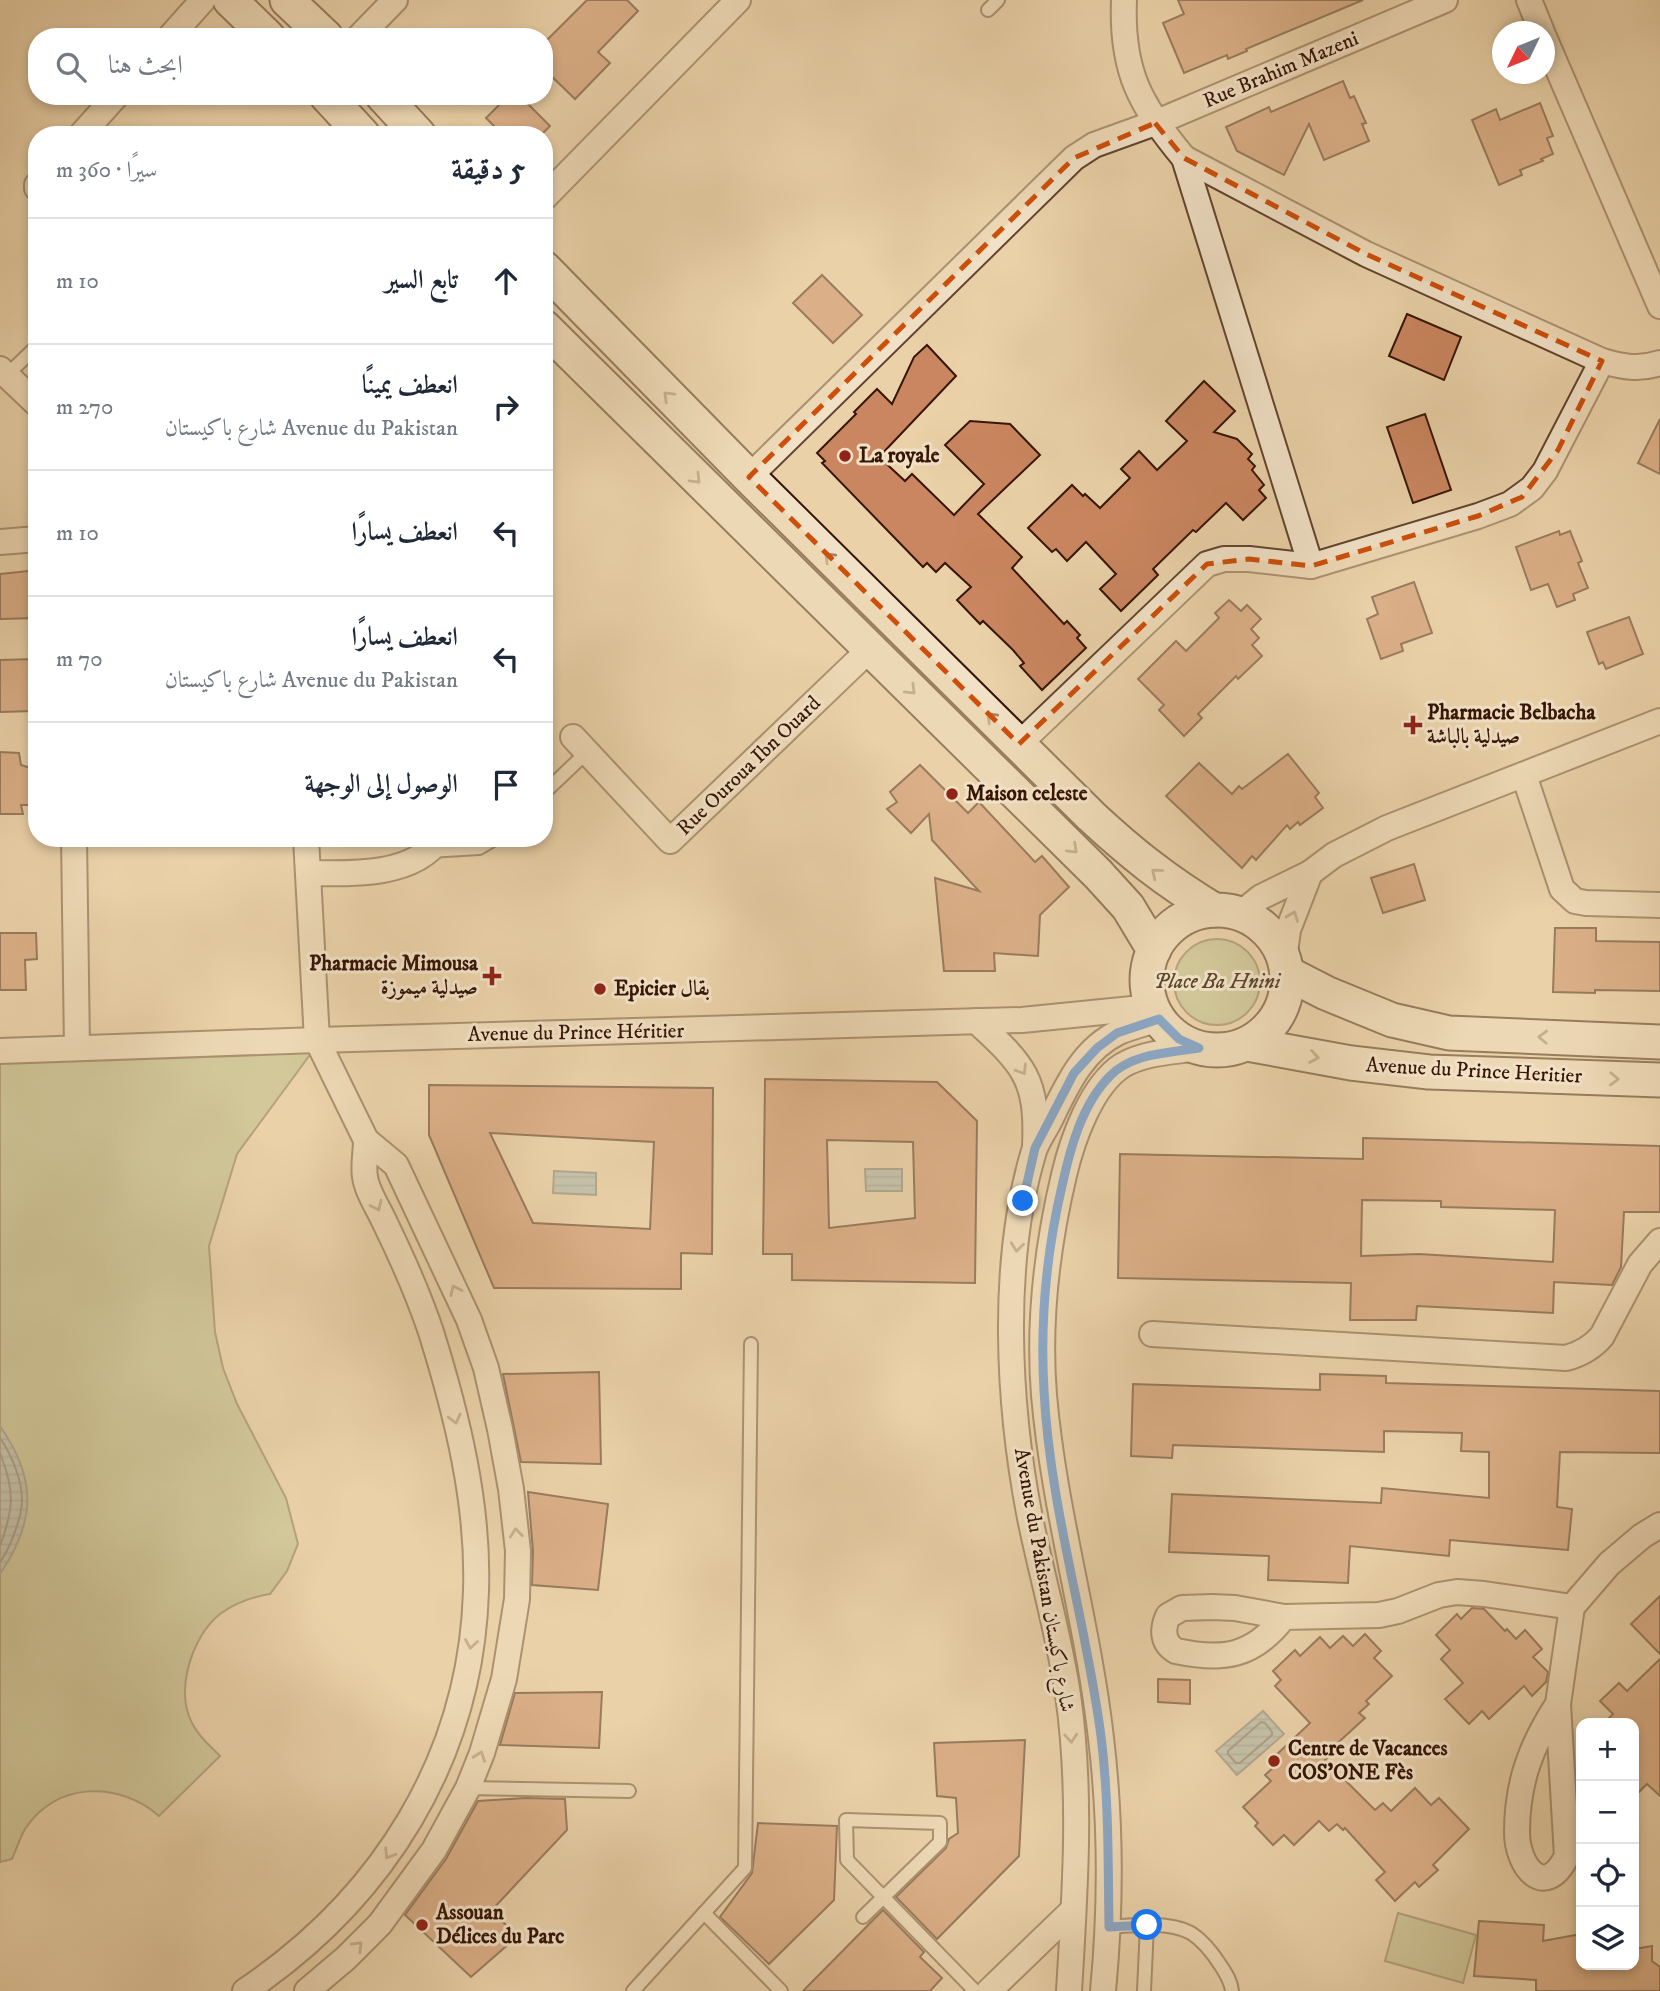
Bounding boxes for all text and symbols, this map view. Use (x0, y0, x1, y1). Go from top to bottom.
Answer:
north arrow (1492, 21, 1555, 84)
street label: Rue Brahim Mazeni (1199, 26, 1363, 114)
search box (28, 28, 553, 105)
icon: search (52, 48, 90, 86)
text: ابحث هنا (108, 49, 183, 82)
text: 5 دقيقة (451, 152, 525, 189)
text: سيرًا · 360 m (56, 156, 157, 185)
icon: ahead (487, 262, 525, 300)
text: تابع السير (385, 264, 458, 297)
text: 10 m (56, 267, 99, 296)
text: انعطف يمينًا (362, 369, 458, 402)
icon: right (487, 388, 525, 426)
one-way arrow (664, 392, 677, 405)
text: 270 m (56, 393, 113, 422)
text: Avenue du Pakistan شارع باكيستان (165, 414, 458, 443)
place label: La royale (859, 443, 940, 469)
marker: La royale (837, 448, 853, 464)
one-way arrow (688, 471, 701, 484)
icon: left (487, 514, 525, 552)
text: انعطف يسارًا (351, 516, 458, 549)
text: 10 m (56, 519, 99, 548)
one-way arrow (824, 553, 837, 566)
text: انعطف يسارًا (351, 621, 458, 654)
icon: left (487, 640, 525, 678)
text: 70 m (56, 645, 103, 674)
text: Avenue du Pakistan شارع باكيستان (165, 666, 458, 695)
one-way arrow (903, 682, 915, 694)
street label: Rue Ouroua Ibn Ouard (672, 690, 827, 841)
place label: Pharmacie Belbacha صيدلية بالباشة (1427, 700, 1596, 750)
one-way arrow (987, 713, 999, 725)
marker: Pharmacie Belbacha صيدلية بالباشة (1405, 717, 1421, 733)
icon: arrive (487, 766, 525, 804)
text: الوصول إلى الوجهة (304, 768, 458, 801)
place label: Maison celeste (966, 781, 1088, 807)
marker: Maison celeste (944, 786, 960, 802)
one-way arrow (1065, 841, 1078, 854)
one-way arrow (1152, 869, 1165, 881)
one-way arrow (1285, 910, 1299, 922)
place label: Pharmacie Mimousa صيدلية ميموزة (309, 951, 479, 1001)
marker: Pharmacie Mimousa صيدلية ميموزة (484, 968, 500, 984)
park label: Place Ba Hnini (1154, 969, 1282, 995)
place label: Epicier بقال (614, 976, 710, 1002)
marker: Epicier بقال (592, 981, 608, 997)
street label: Avenue du Prince Héritier (468, 1018, 685, 1048)
one-way arrow (1537, 1030, 1548, 1045)
one-way arrow (1308, 1049, 1320, 1064)
street label: Avenue du Prince Heritier (1365, 1052, 1583, 1090)
one-way arrow (1014, 1063, 1027, 1076)
one-way arrow (1608, 1071, 1619, 1086)
route end (1007, 1185, 1038, 1216)
one-way arrow (369, 1199, 383, 1211)
one-way arrow (1009, 1241, 1024, 1253)
one-way arrow (449, 1285, 463, 1297)
one-way arrow (447, 1413, 461, 1425)
street label: Avenue du Pakistan شارع باكيستان (1004, 1446, 1080, 1715)
one-way arrow (509, 1528, 524, 1539)
one-way arrow (464, 1638, 479, 1650)
map controls (1576, 1718, 1639, 1970)
button: + (1576, 1718, 1639, 1781)
one-way arrow (1063, 1733, 1078, 1744)
place label: Centre de Vacances COS’ONE Fès (1288, 1736, 1447, 1786)
one-way arrow (472, 1751, 486, 1763)
marker: Centre de Vacances COS’ONE Fès (1266, 1753, 1282, 1769)
button: − (1576, 1781, 1639, 1844)
button: locate (1576, 1844, 1639, 1907)
one-way arrow (384, 1846, 397, 1859)
place label: Assouan Délices du Parc (435, 1900, 564, 1950)
button: layers (1576, 1907, 1639, 1970)
route start (1131, 1909, 1162, 1940)
marker: Assouan Délices du Parc (414, 1917, 430, 1933)
one-way arrow (350, 1942, 362, 1954)

